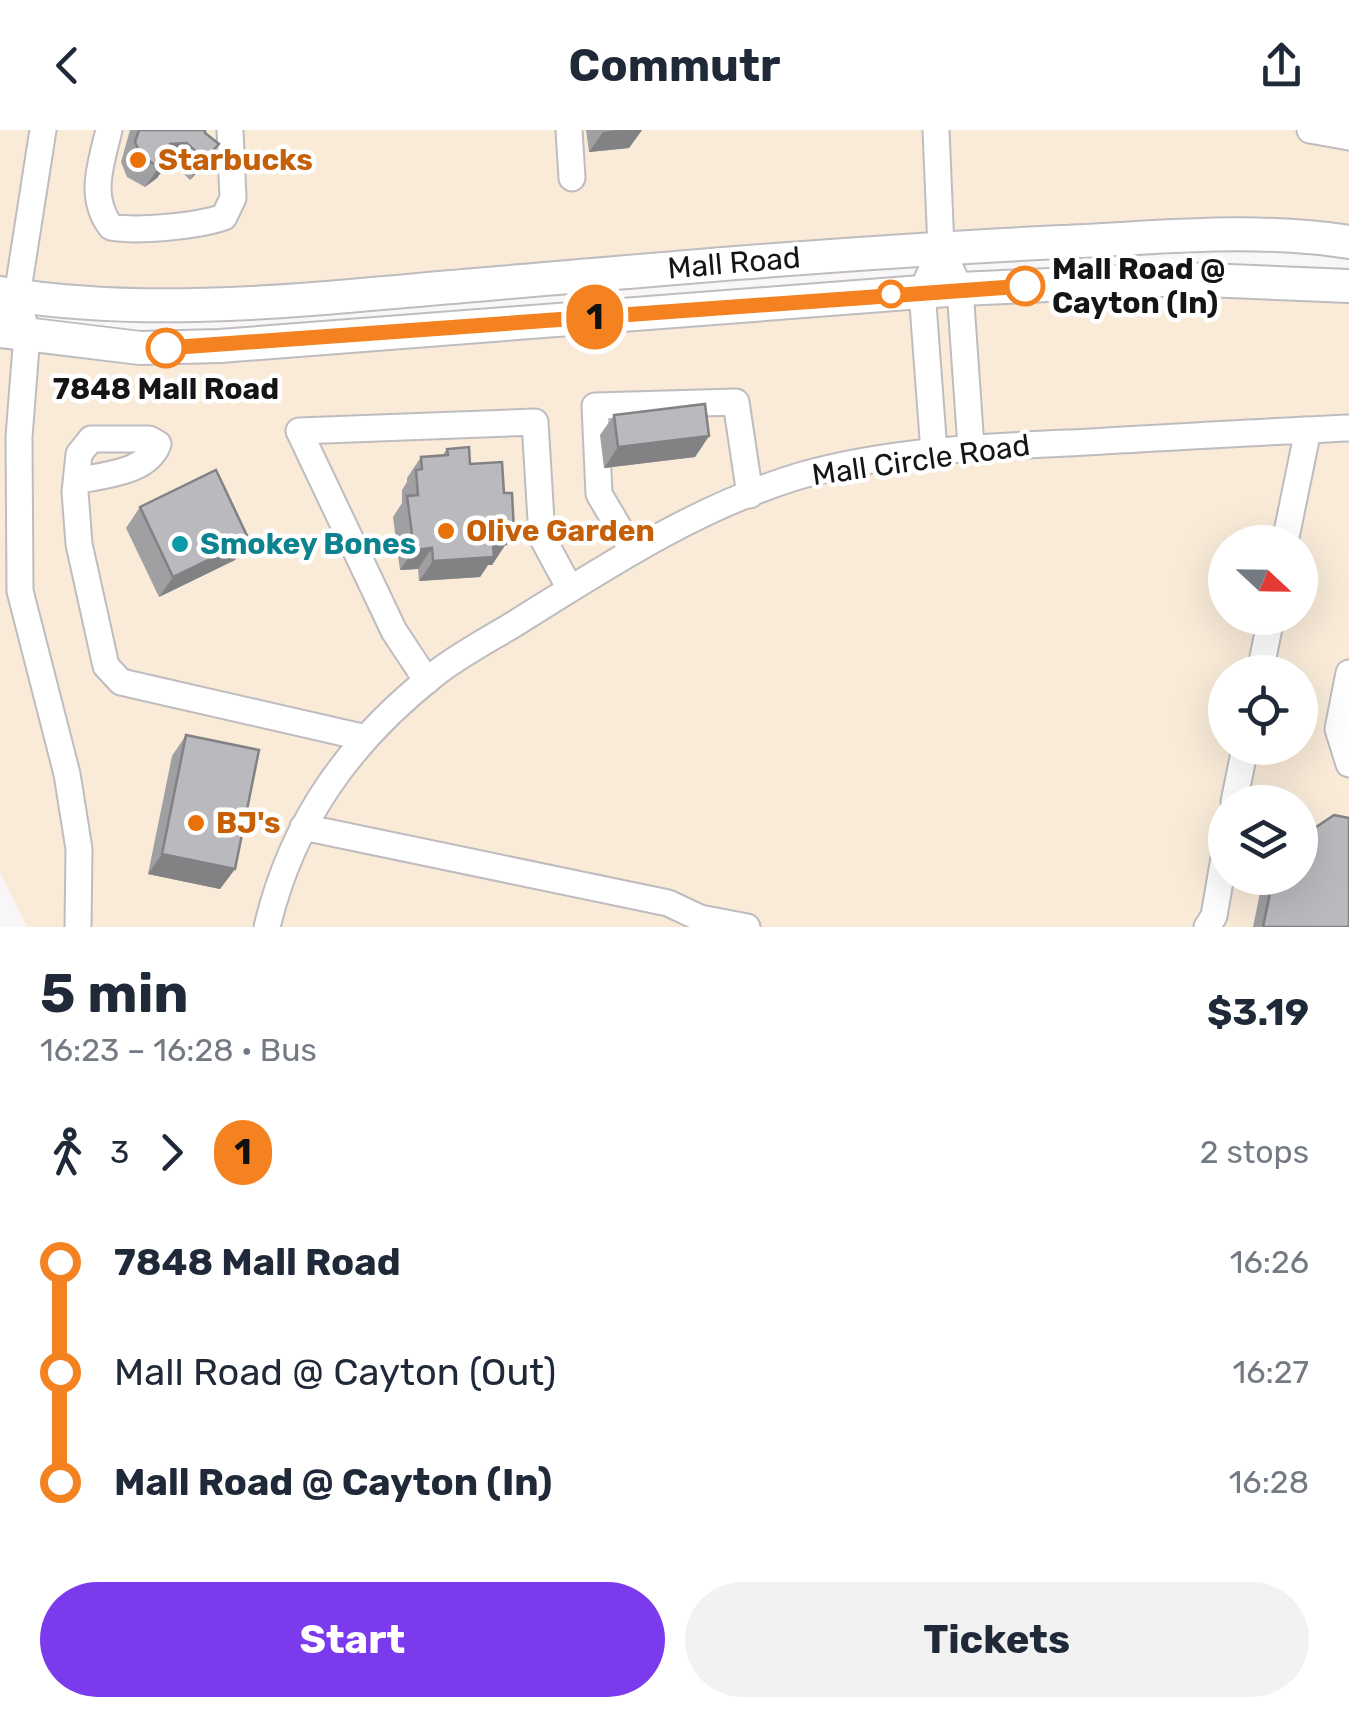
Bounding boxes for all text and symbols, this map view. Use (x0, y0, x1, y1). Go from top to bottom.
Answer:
icon: back (40, 38, 95, 93)
icon: share (1254, 38, 1309, 93)
text: Commutr (569, 39, 780, 92)
place label: Starbucks (158, 142, 313, 178)
marker: Starbucks (127, 149, 149, 171)
street label: Mall Road (666, 239, 802, 287)
place label: Mall Road @ Cayton (In) (1052, 251, 1225, 321)
marker: Mall Road @ Cayton (In) (1006, 267, 1044, 305)
unlabelled marker (878, 281, 904, 307)
line badge: 1 (562, 284, 628, 350)
text: 1 (586, 296, 604, 338)
marker: 7848 Mall Road (147, 329, 185, 367)
place label: 7848 Mall Road (53, 371, 279, 407)
street label: Mall Circle Road (810, 427, 1032, 493)
place label: Olive Garden (466, 513, 655, 549)
marker: Olive Garden (435, 520, 457, 542)
north arrow (1208, 525, 1318, 635)
map controls (1208, 525, 1318, 895)
place label: Smokey Bones (200, 526, 416, 562)
marker: Smokey Bones (169, 533, 191, 555)
button: locate (1208, 655, 1318, 765)
button: layers (1208, 785, 1318, 895)
place label: BJ's (216, 805, 281, 841)
marker: BJ's (185, 812, 207, 834)
text: 5 min (40, 961, 189, 1026)
text: $3.19 (1207, 989, 1309, 1035)
text: 16:23 – 16:28 · Bus (40, 1031, 317, 1069)
icon: walk (40, 1125, 95, 1180)
icon: forward (144, 1125, 199, 1180)
text: 1 (234, 1131, 252, 1173)
text: 3 (110, 1133, 129, 1171)
text: 2 stops (1200, 1133, 1309, 1171)
text: 7848 Mall Road (114, 1239, 401, 1285)
text: 16:26 (1230, 1243, 1309, 1281)
text: Mall Road @ Cayton (Out) (114, 1349, 556, 1395)
text: 16:27 (1233, 1353, 1309, 1391)
text: Mall Road @ Cayton (In) (114, 1459, 552, 1505)
text: 16:28 (1229, 1463, 1309, 1501)
button: Start (40, 1582, 665, 1697)
button: Tickets (685, 1582, 1309, 1697)

